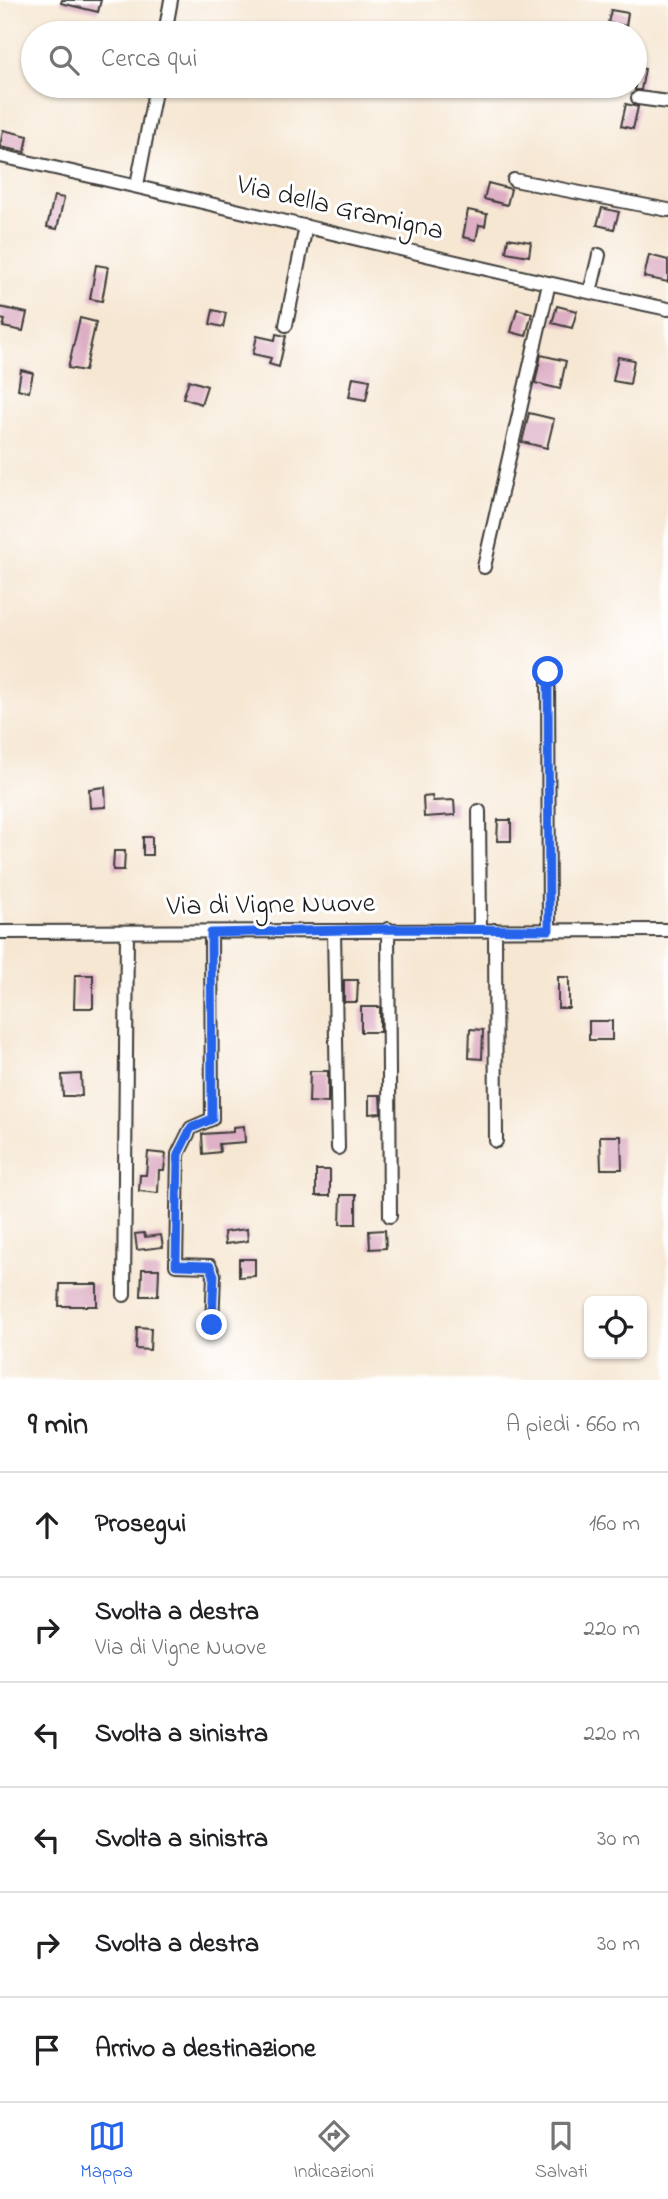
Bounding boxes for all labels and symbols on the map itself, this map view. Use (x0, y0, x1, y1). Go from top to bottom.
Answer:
street label: Via della Gramigna (232, 165, 447, 253)
route start (532, 656, 563, 687)
street label: Via di Vigne Nuove (165, 884, 376, 928)
route end (196, 1309, 227, 1340)

